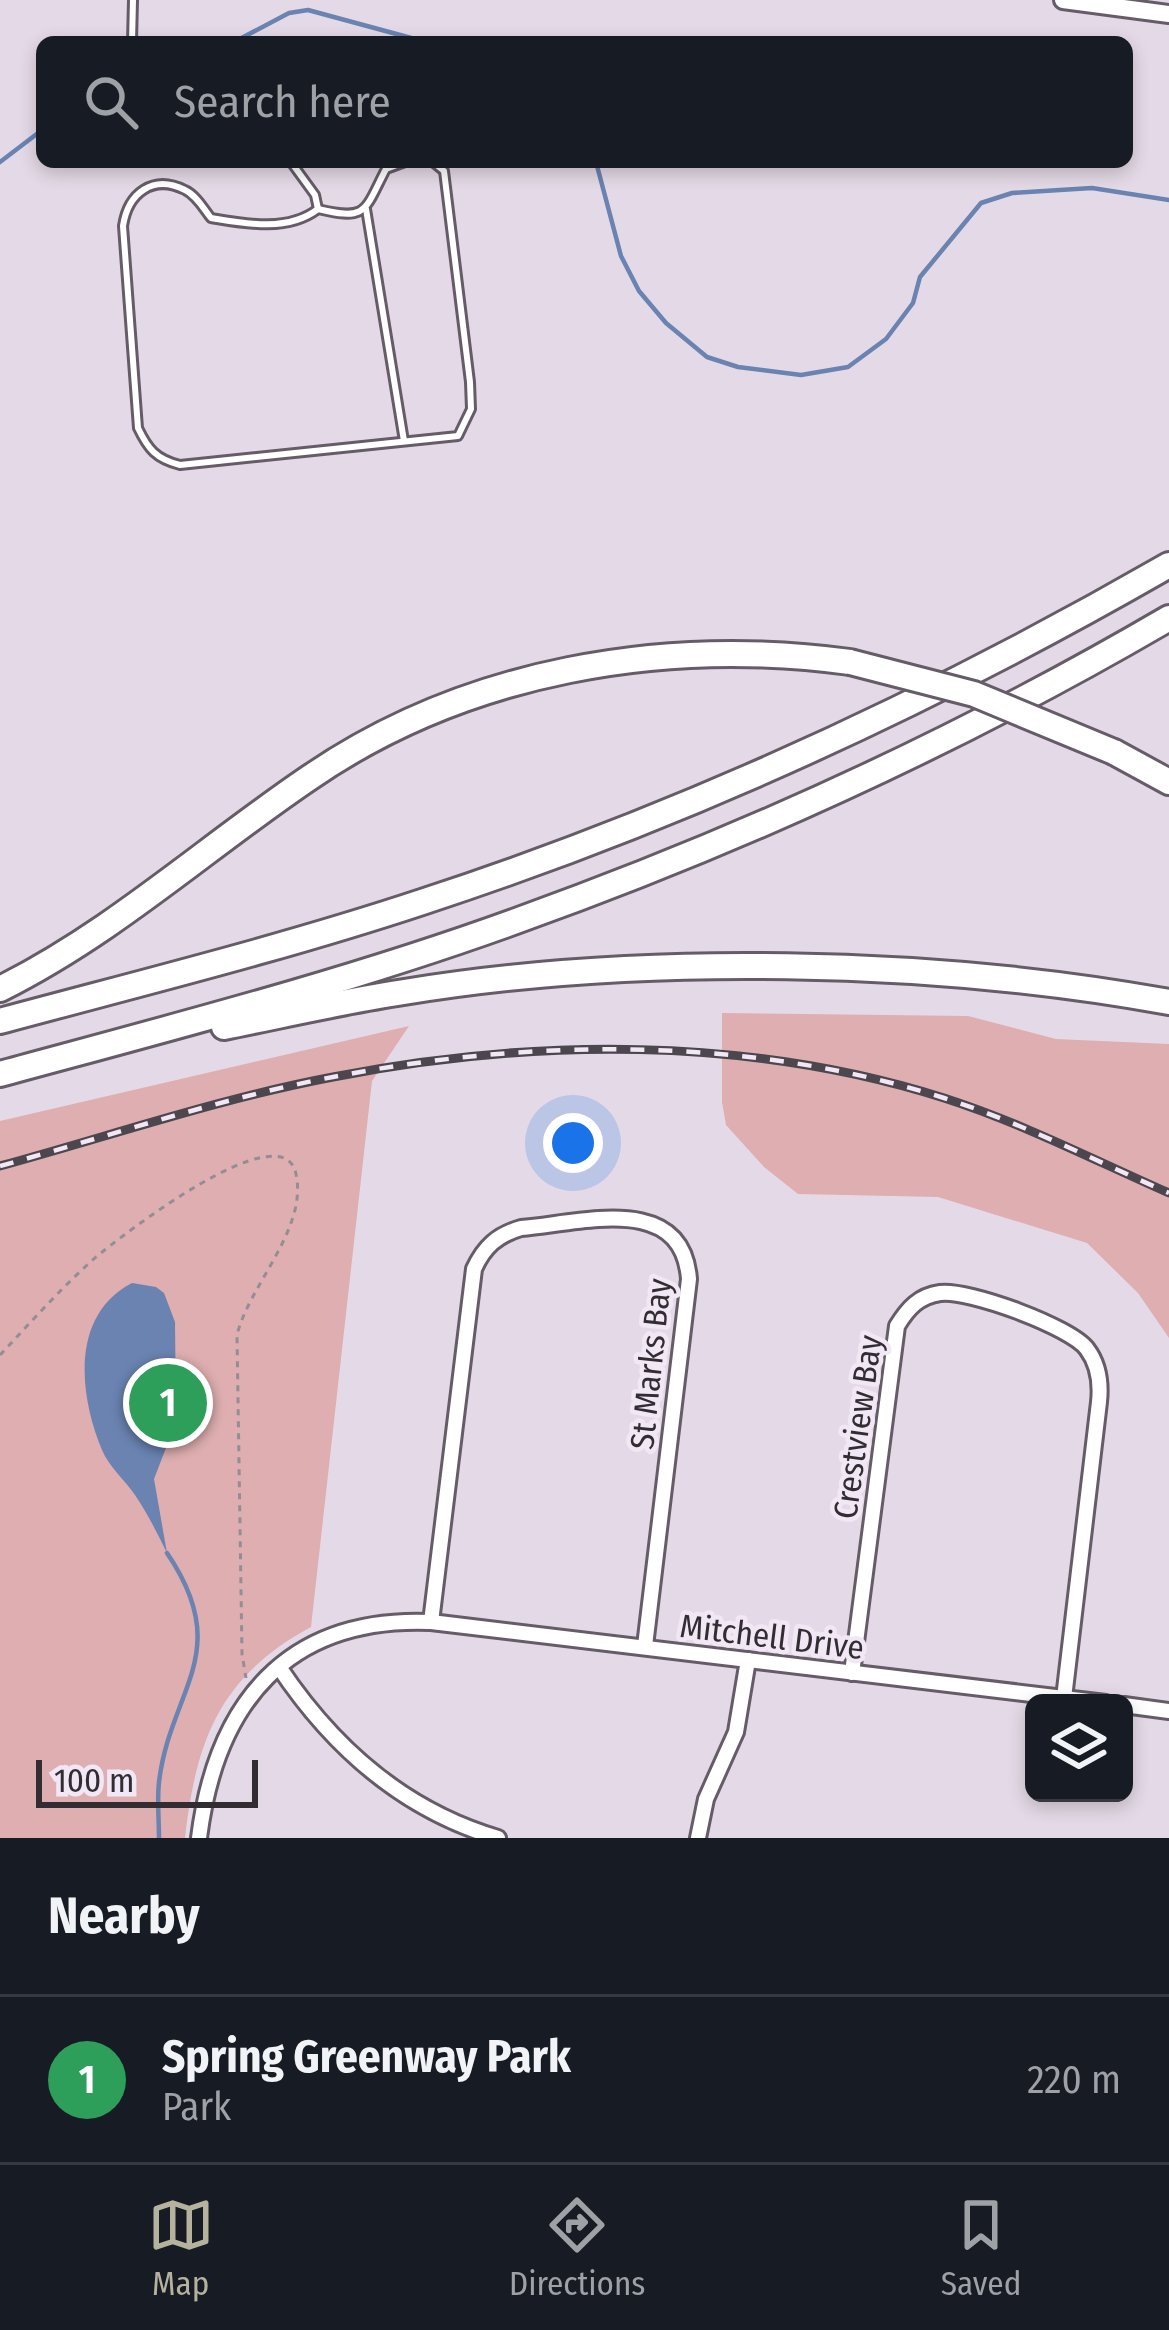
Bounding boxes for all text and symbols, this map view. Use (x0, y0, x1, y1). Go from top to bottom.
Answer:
search box (36, 36, 1133, 168)
icon: search (78, 69, 144, 135)
text: Search here (174, 75, 391, 129)
your location (543, 1113, 603, 1173)
street label: St Marks Bay (622, 1276, 680, 1452)
street label: Crestview Bay (825, 1332, 891, 1522)
pin: 1 (129, 1358, 207, 1448)
street label: Mitchell Drive (678, 1606, 866, 1668)
map controls (1025, 1694, 1133, 1802)
button: layers (1025, 1694, 1133, 1802)
scale bar (36, 1754, 258, 1807)
text: 100 m (54, 1761, 134, 1801)
text: Nearby (48, 1885, 200, 1947)
text: Spring Greenway Park (162, 2030, 571, 2084)
text: 1 (79, 2057, 95, 2103)
text: 220 m (1027, 2057, 1121, 2103)
text: Park (162, 2084, 231, 2130)
tab: Map (148, 2192, 214, 2304)
tab: Directions (509, 2192, 645, 2304)
tab: Saved (941, 2192, 1021, 2304)

